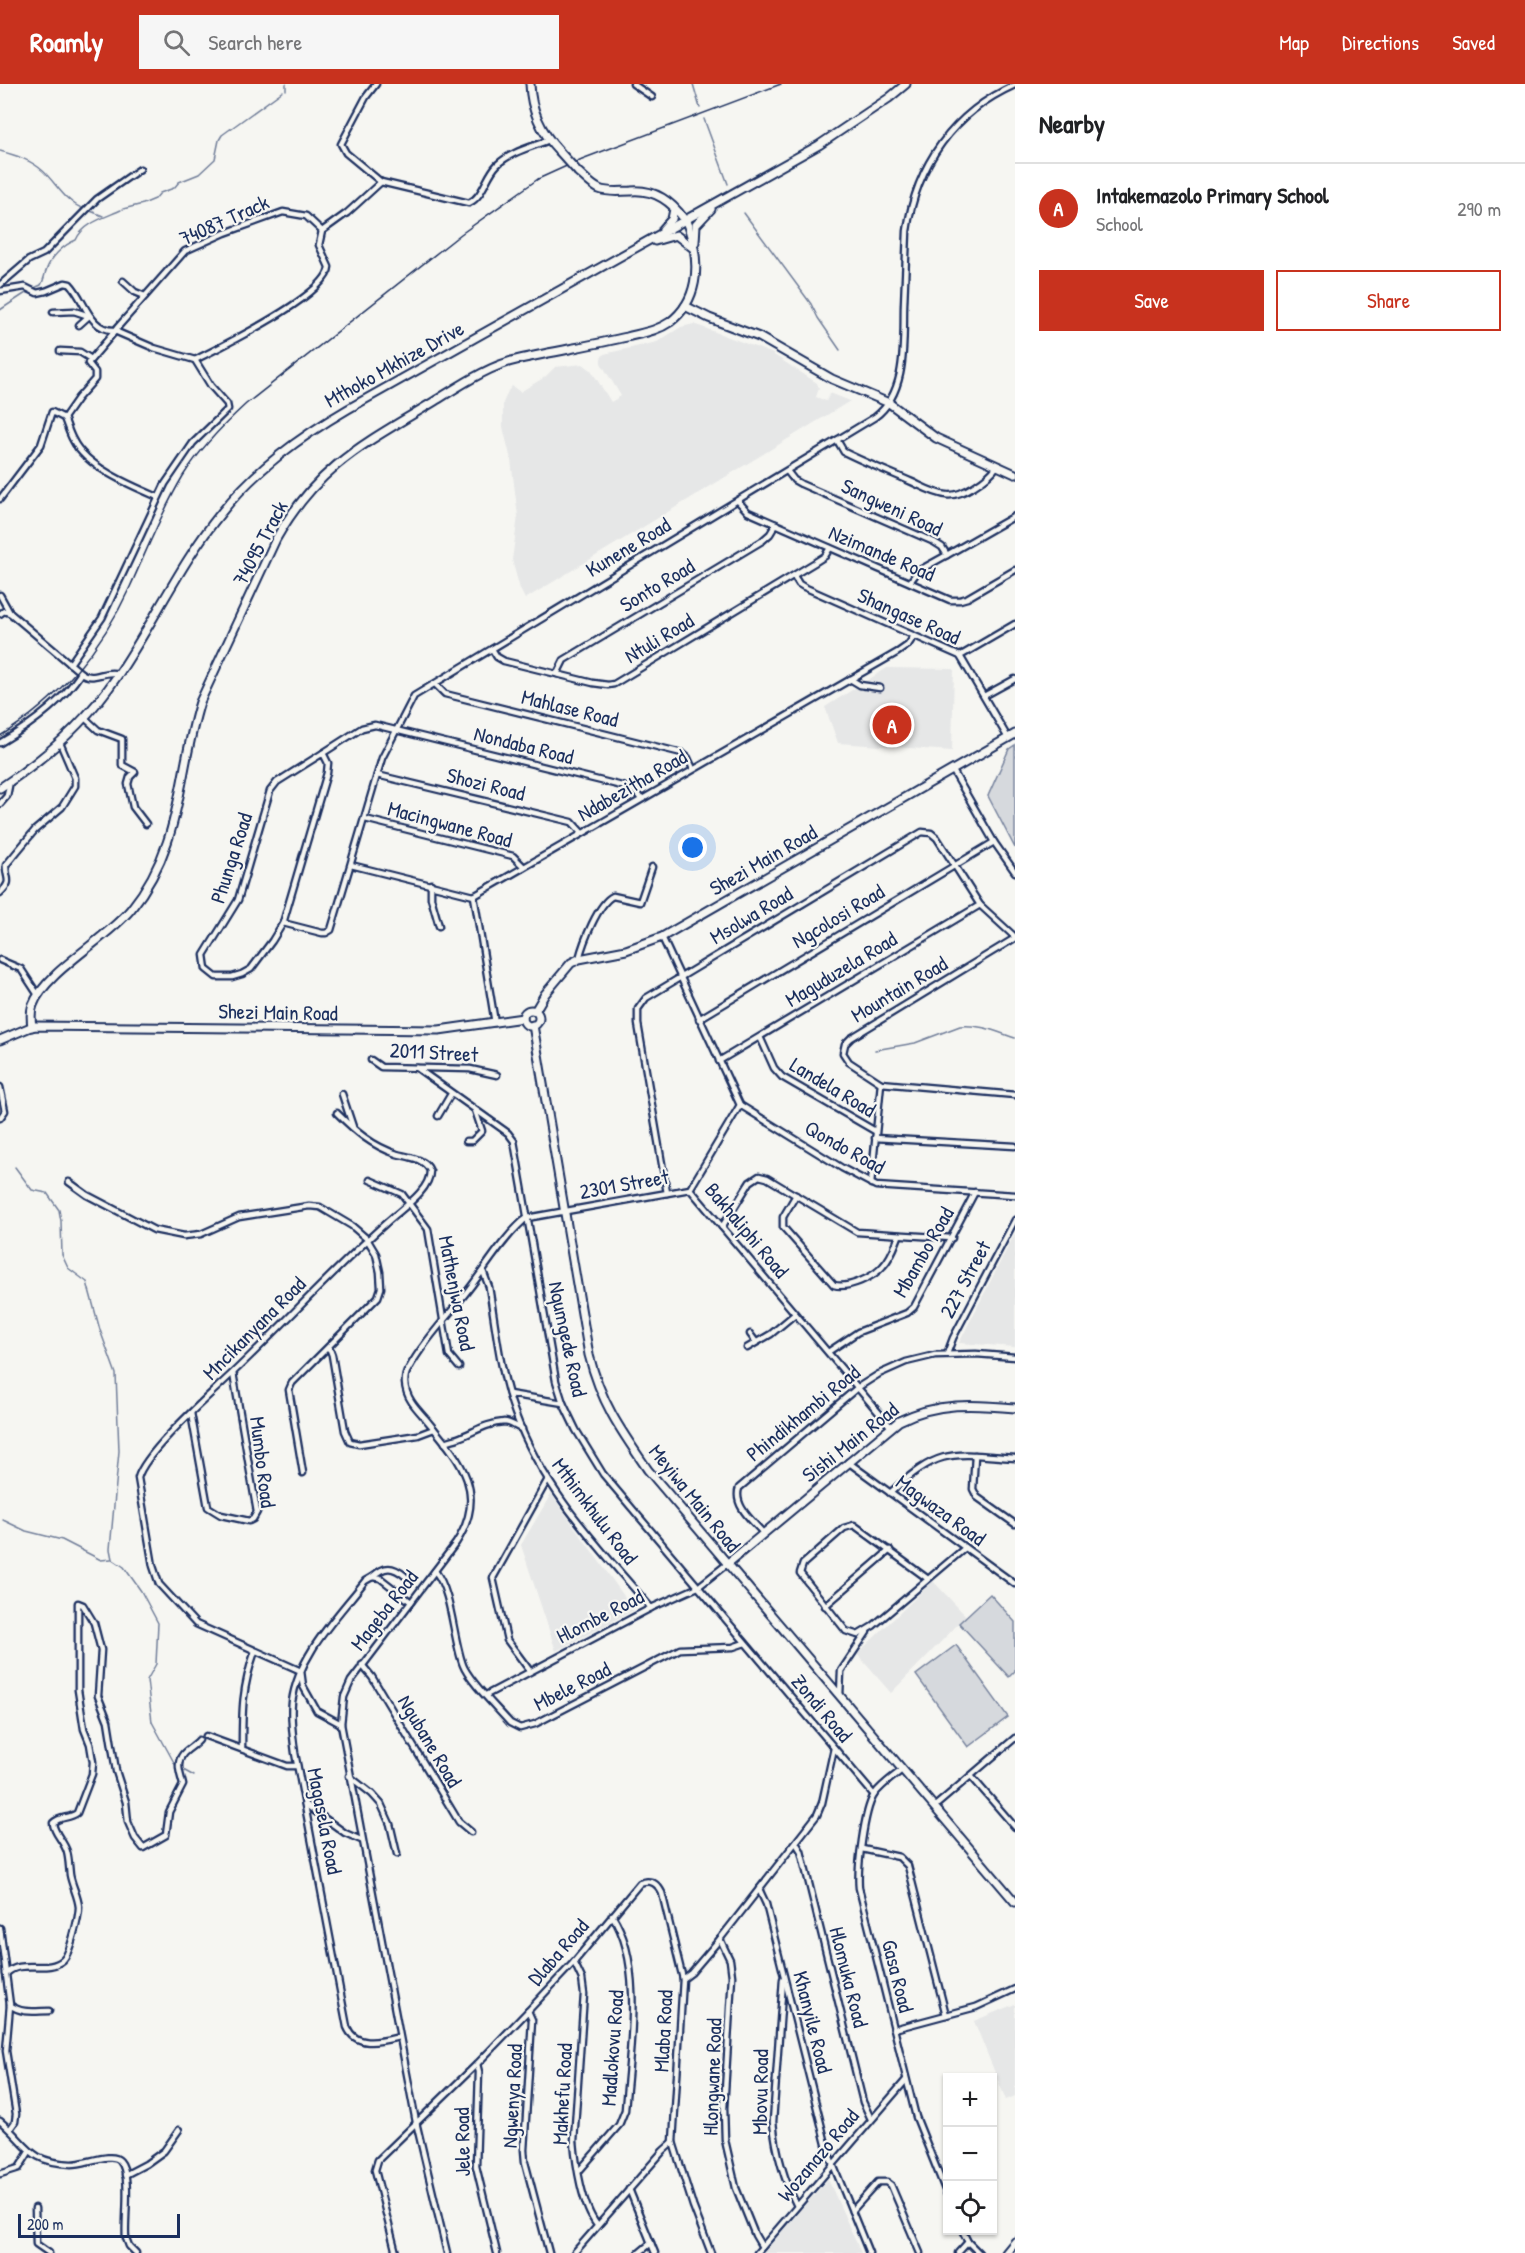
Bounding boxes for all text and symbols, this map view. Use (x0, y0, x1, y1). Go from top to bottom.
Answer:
search box (139, 15, 559, 69)
text: Roamly (30, 23, 103, 61)
icon: search (160, 26, 193, 59)
text: Search here (208, 27, 302, 57)
text: Map (1279, 28, 1309, 57)
text: Directions (1342, 28, 1419, 57)
text: Saved (1452, 28, 1495, 57)
text: Nearby (1039, 106, 1105, 141)
text: Intakemazolo Primary School (1096, 180, 1329, 210)
street label: 74087 Track (175, 187, 274, 253)
text: A (1054, 195, 1063, 222)
text: 290 m (1457, 195, 1501, 222)
text: School (1096, 210, 1143, 237)
button: Save (1039, 270, 1264, 331)
button: Share (1276, 270, 1501, 331)
street label: Mthoko Mkhize Drive (319, 314, 469, 414)
street label: Sangweni Road (837, 471, 947, 543)
street label: 74095 Track (226, 495, 295, 590)
street label: Kunene Road (580, 510, 676, 584)
street label: Nzimande Road (824, 518, 940, 588)
street label: Sonto Road (614, 551, 700, 619)
street label: Shangase Road (853, 580, 965, 652)
street label: Ntuli Road (619, 606, 699, 670)
street label: Mahlase Road (518, 682, 622, 734)
pin: A (872, 702, 912, 748)
street label: Nondaba Road (471, 719, 577, 771)
street label: Ndabezitha Road (572, 742, 692, 828)
street label: Shozi Road (444, 760, 528, 808)
street label: Macingwane Road (385, 793, 515, 855)
street label: Phunga Road (203, 809, 259, 907)
street label: Shezi Main Road (704, 818, 822, 902)
your location (678, 833, 707, 862)
street label: Ngcolosi Road (786, 877, 890, 955)
street label: Msolwa Road (704, 879, 798, 951)
street label: Maguduzela Road (780, 924, 902, 1014)
street label: Mountain Road (845, 949, 953, 1029)
street label: Shezi Main Road (218, 996, 338, 1028)
street label: 2011 Street (389, 1035, 480, 1069)
street label: Landela Road (785, 1050, 881, 1124)
street label: Qondo Road (800, 1113, 890, 1181)
street label: 2301 Street (577, 1162, 672, 1206)
street label: Bakhaliphi Road (698, 1176, 796, 1284)
street label: Mbambo Road (885, 1201, 961, 1303)
street label: Mathenjwa Road (432, 1233, 482, 1353)
street label: 227 Street (933, 1235, 998, 1323)
street label: Mncikanyana Road (196, 1270, 312, 1386)
street label: Nqumgede Road (542, 1279, 594, 1399)
street label: Phindikhambi Road (740, 1358, 866, 1468)
street label: Sishi Main Road (796, 1395, 904, 1489)
street label: Mumbo Road (243, 1415, 283, 1509)
street label: Meyiwa Main Road (642, 1438, 748, 1558)
street label: Mthimkhulu Road (545, 1452, 645, 1570)
street label: Magwaza Road (890, 1468, 992, 1552)
street label: Mageba Road (343, 1564, 425, 1656)
street label: Hlombe Road (551, 1582, 649, 1650)
street label: Mbele Road (529, 1654, 615, 1718)
street label: Zondi Road (785, 1668, 859, 1748)
street label: Ngubane Road (391, 1689, 469, 1793)
street label: Magasela Road (300, 1765, 350, 1877)
street label: Dlaba Road (521, 1912, 595, 1992)
street label: Hlomuka Road (823, 1924, 875, 2030)
street label: Gasa Road (875, 1937, 921, 2015)
street label: Khanyile Road (786, 1968, 840, 2076)
street label: Madlokovu Road (593, 1989, 631, 2107)
street label: Mlaba Road (646, 1989, 680, 2073)
street label: Hlongwane Road (695, 2018, 729, 2136)
street label: Makhefu Road (545, 2042, 579, 2146)
street label: Ngwenya Road (495, 2043, 529, 2149)
street label: Mbovu Road (745, 2049, 775, 2135)
map controls (943, 2073, 997, 2235)
button: + (943, 2073, 997, 2127)
street label: Wozanazo Road (771, 2102, 865, 2208)
street label: Jele Road (447, 2107, 477, 2177)
button: − (943, 2127, 997, 2181)
button: locate (943, 2181, 997, 2235)
scale bar (18, 2211, 180, 2238)
text: 200 m (27, 2213, 63, 2235)

